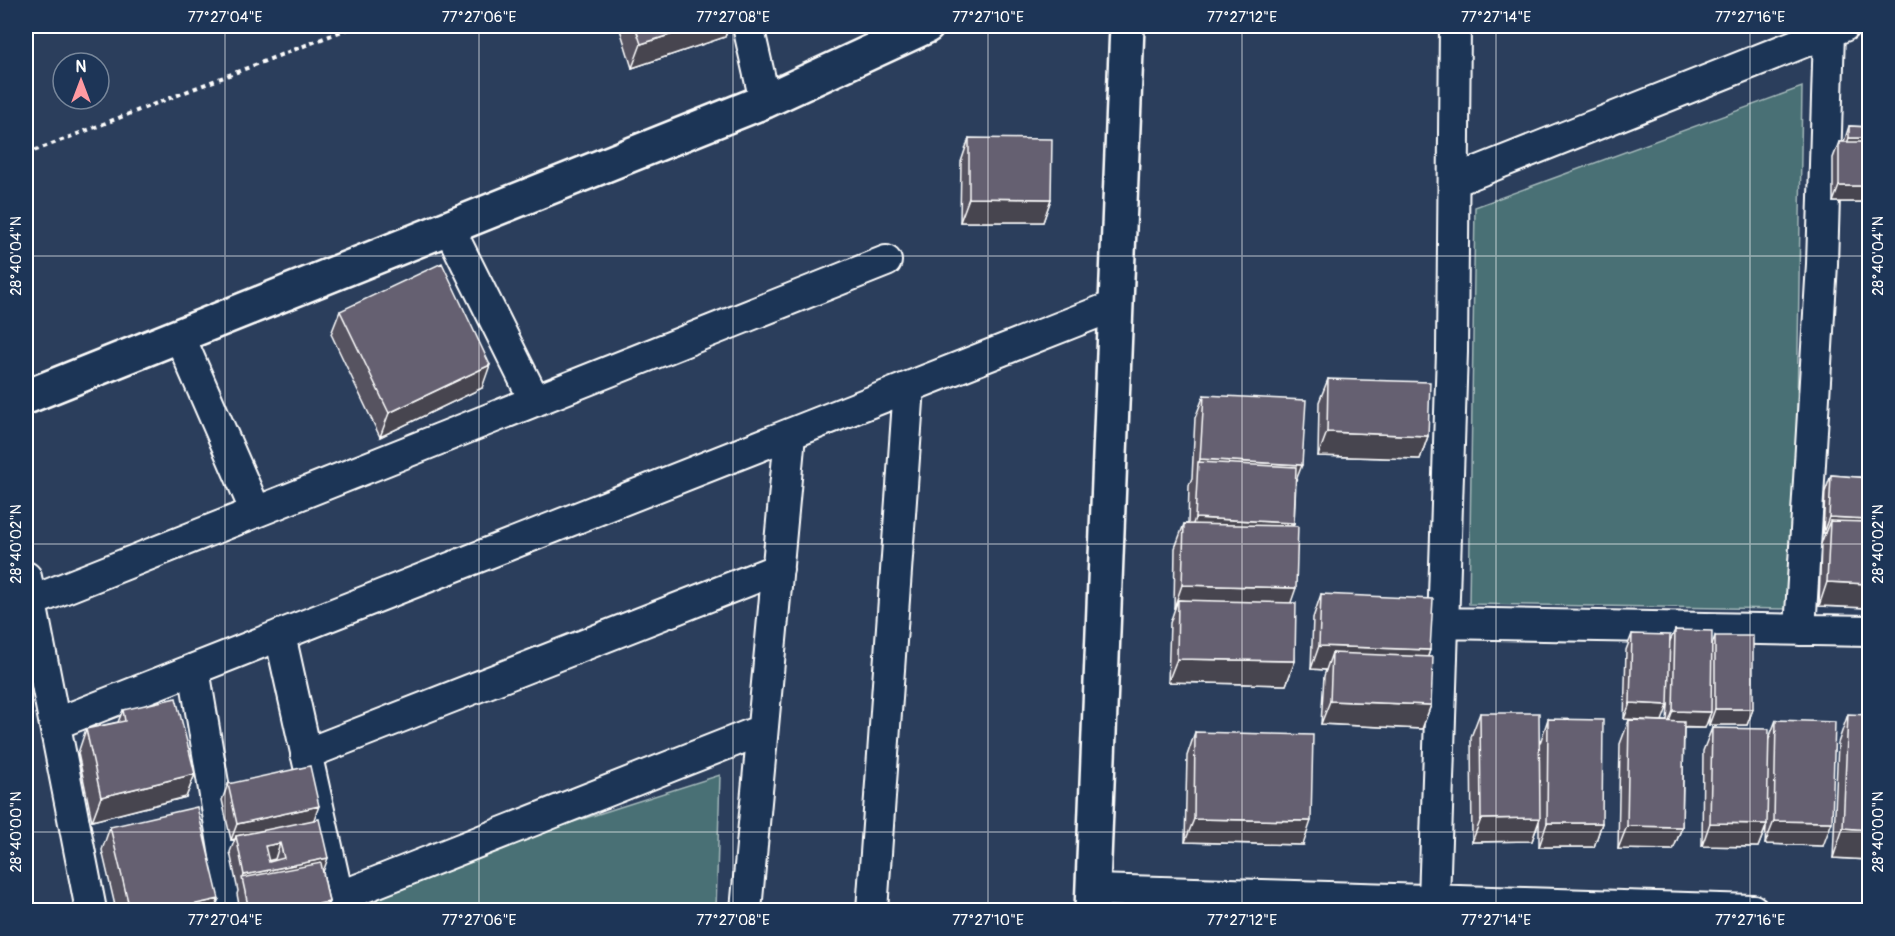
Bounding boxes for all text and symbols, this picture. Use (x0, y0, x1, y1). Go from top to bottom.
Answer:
text: 77°27'04"E (188, 8, 262, 27)
text: 77°27'06"E (442, 8, 516, 27)
text: 77°27'08"E (696, 8, 770, 27)
text: 77°27'10"E (952, 8, 1024, 27)
text: 77°27'12"E (1207, 8, 1277, 27)
text: 77°27'14"E (1461, 8, 1531, 27)
text: 77°27'16"E (1715, 8, 1785, 27)
north arrow (51, 51, 111, 111)
text: N (76, 57, 87, 77)
text: 28°40'04"N (7, 216, 26, 296)
text: 28°40'04"N (1869, 216, 1888, 296)
text: 28°40'02"N (7, 504, 26, 584)
text: 28°40'02"N (1869, 504, 1888, 584)
text: 28°40'00"N (7, 791, 26, 873)
text: 28°40'00"N (1869, 791, 1888, 873)
text: 77°27'04"E (188, 911, 262, 930)
text: 77°27'06"E (442, 911, 516, 930)
text: 77°27'08"E (696, 911, 770, 930)
text: 77°27'10"E (952, 911, 1024, 930)
text: 77°27'12"E (1207, 911, 1277, 930)
text: 77°27'14"E (1461, 911, 1531, 930)
text: 77°27'16"E (1715, 911, 1785, 930)

